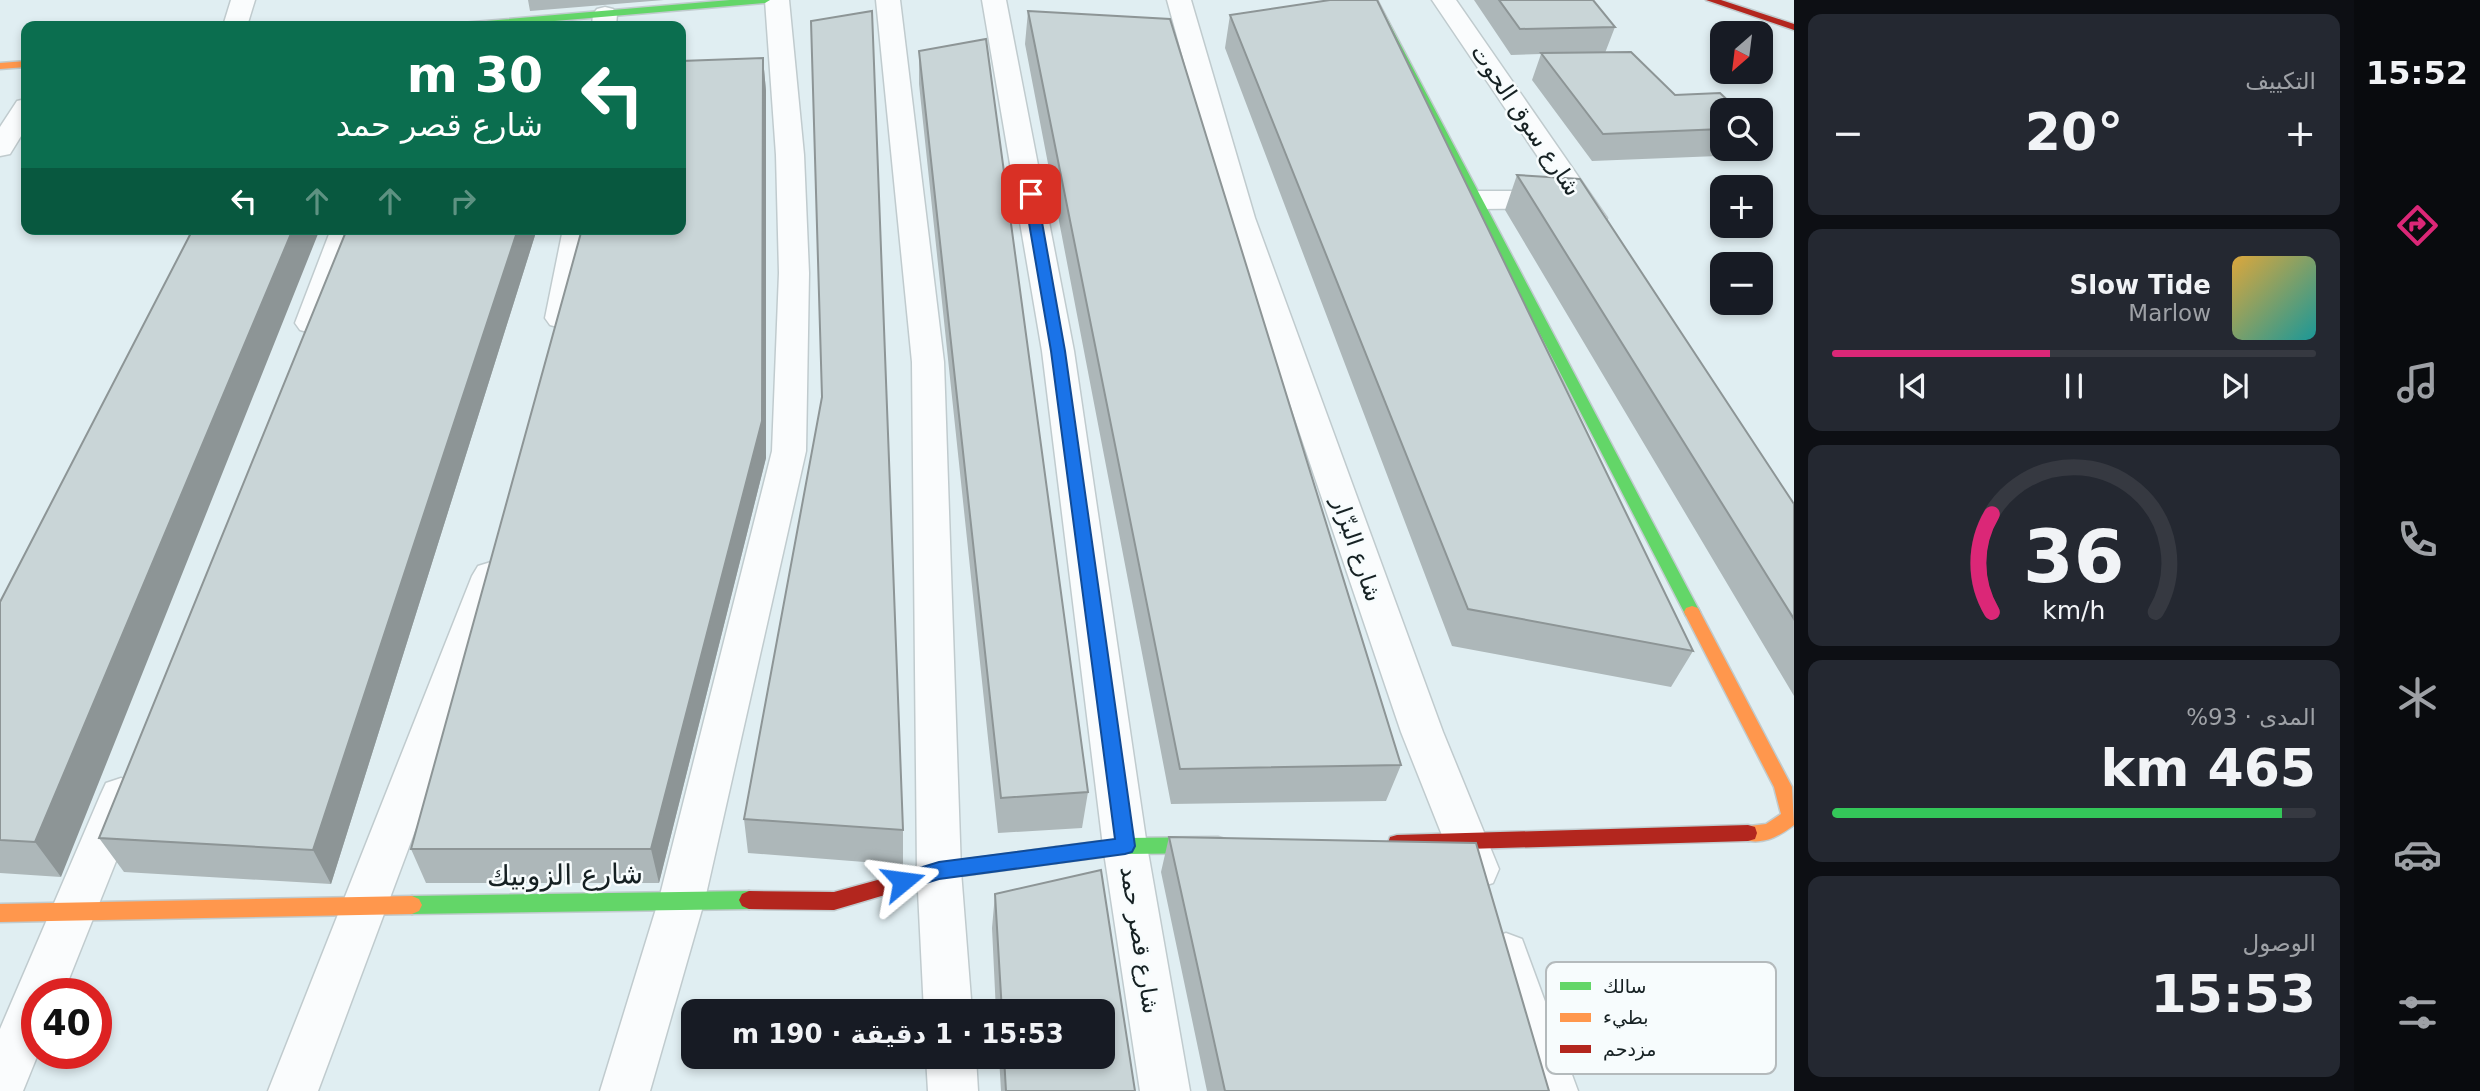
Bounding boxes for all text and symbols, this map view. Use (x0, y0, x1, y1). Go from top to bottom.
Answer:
north arrow (1710, 21, 1773, 84)
map controls (1710, 21, 1773, 315)
street label: شارع سوق الحوت (1465, 40, 1586, 201)
text: 30 m (407, 47, 543, 104)
icon: left (567, 49, 658, 140)
text: 15:52 (2366, 54, 2468, 92)
text: التكييف (2245, 68, 2316, 94)
button: search (1710, 98, 1773, 161)
text: 20° (2025, 102, 2123, 162)
text: شارع قصر حمد (336, 106, 543, 144)
text: − (1832, 111, 1864, 155)
text: + (2284, 111, 2316, 155)
pin (1001, 164, 1061, 224)
icon: arrive (1012, 175, 1050, 213)
button: + (1710, 175, 1773, 238)
icon: left (225, 182, 263, 220)
icon: ahead (298, 182, 336, 220)
icon: ahead (371, 182, 409, 220)
icon: right (444, 182, 482, 220)
icon: directions (2393, 201, 2442, 250)
button: − (1710, 252, 1773, 315)
text: Slow Tide (2070, 270, 2211, 300)
text: Marlow (2128, 300, 2211, 326)
icon: music (2393, 358, 2442, 407)
icon: previous (1894, 367, 1932, 405)
icon: pause (2055, 367, 2093, 405)
icon: next (2216, 367, 2254, 405)
street label: شارع البزّار (1326, 492, 1387, 605)
text: 36 (2023, 514, 2125, 599)
icon: phone (2393, 515, 2442, 564)
text: km/h (2042, 595, 2106, 624)
icon: climate (2393, 673, 2442, 722)
text: المدى · 93% (2186, 704, 2316, 730)
text: 465 km (2101, 738, 2316, 798)
icon: car (2393, 830, 2442, 879)
position arrow (866, 844, 940, 918)
street label: شارع الزوبيك (487, 857, 643, 893)
street label: شارع قصر حمد (1115, 864, 1164, 1016)
text: الوصول (2243, 930, 2316, 956)
legend (1546, 962, 1776, 1074)
text: 15:53 (2150, 964, 2316, 1024)
text: سالك (1603, 975, 1647, 997)
speed limit sign: 40 (21, 978, 112, 1069)
icon: filters (2393, 988, 2442, 1037)
text: بطيء (1603, 1006, 1649, 1029)
text: 15:53 · 1 دقيقة · 190 m (732, 1019, 1064, 1049)
text: مزدحم (1603, 1038, 1657, 1061)

